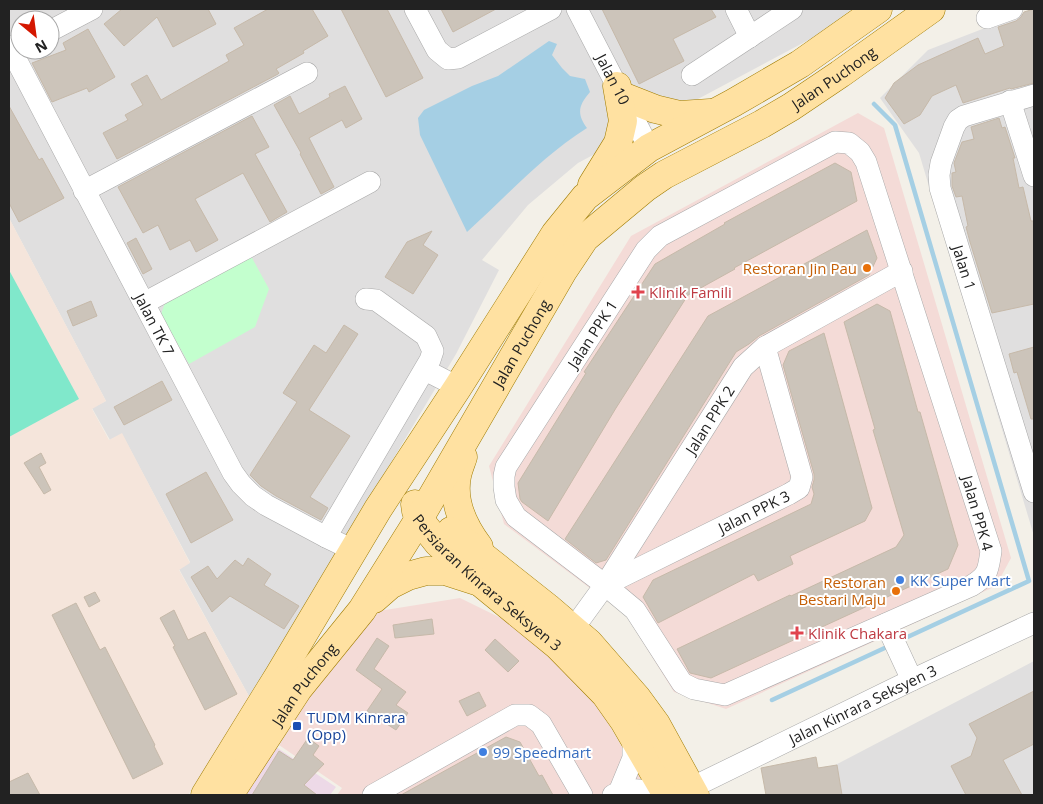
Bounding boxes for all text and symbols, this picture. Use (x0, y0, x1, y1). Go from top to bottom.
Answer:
north arrow (10, 10, 60, 60)
text: N (32, 36, 51, 58)
street label: Jalan Puchong (786, 41, 880, 115)
street label: Jalan 10 (591, 48, 635, 108)
street label: Jalan 1 (948, 241, 981, 292)
place label: Restoran Jin Pau (743, 258, 857, 278)
marker: Restoran Jin Pau (861, 262, 873, 274)
place label: Klinik Famili (649, 282, 732, 302)
marker: Klinik Famili (631, 285, 645, 299)
street label: Jalan TK 7 (129, 288, 179, 359)
street label: Jalan Puchong (487, 295, 555, 392)
street label: Jalan PPK 1 (561, 296, 621, 374)
street label: Jalan PPK 2 (679, 382, 739, 459)
street label: Jalan PPK 4 (957, 471, 998, 553)
street label: Jalan PPK 3 (713, 485, 793, 538)
street label: Persiaran Kinrara Seksyen 3 (409, 510, 566, 655)
place label: KK Super Mart (910, 570, 1011, 590)
place label: Restoran Bestari Maju (798, 572, 886, 609)
marker: KK Super Mart (894, 574, 906, 586)
marker: Restoran Bestari Maju (890, 585, 902, 597)
place label: Klinik Chakara (808, 623, 907, 643)
marker: Klinik Chakara (790, 626, 804, 640)
street label: Jalan Puchong (266, 639, 342, 731)
street label: Jalan Kinrara Seksyen 3 (784, 660, 940, 750)
place label: TUDM Kinrara (Opp) (307, 707, 406, 744)
marker: TUDM Kinrara (Opp) (291, 720, 303, 732)
place label: 99 Speedmart (493, 742, 591, 762)
marker: 99 Speedmart (477, 746, 489, 758)

